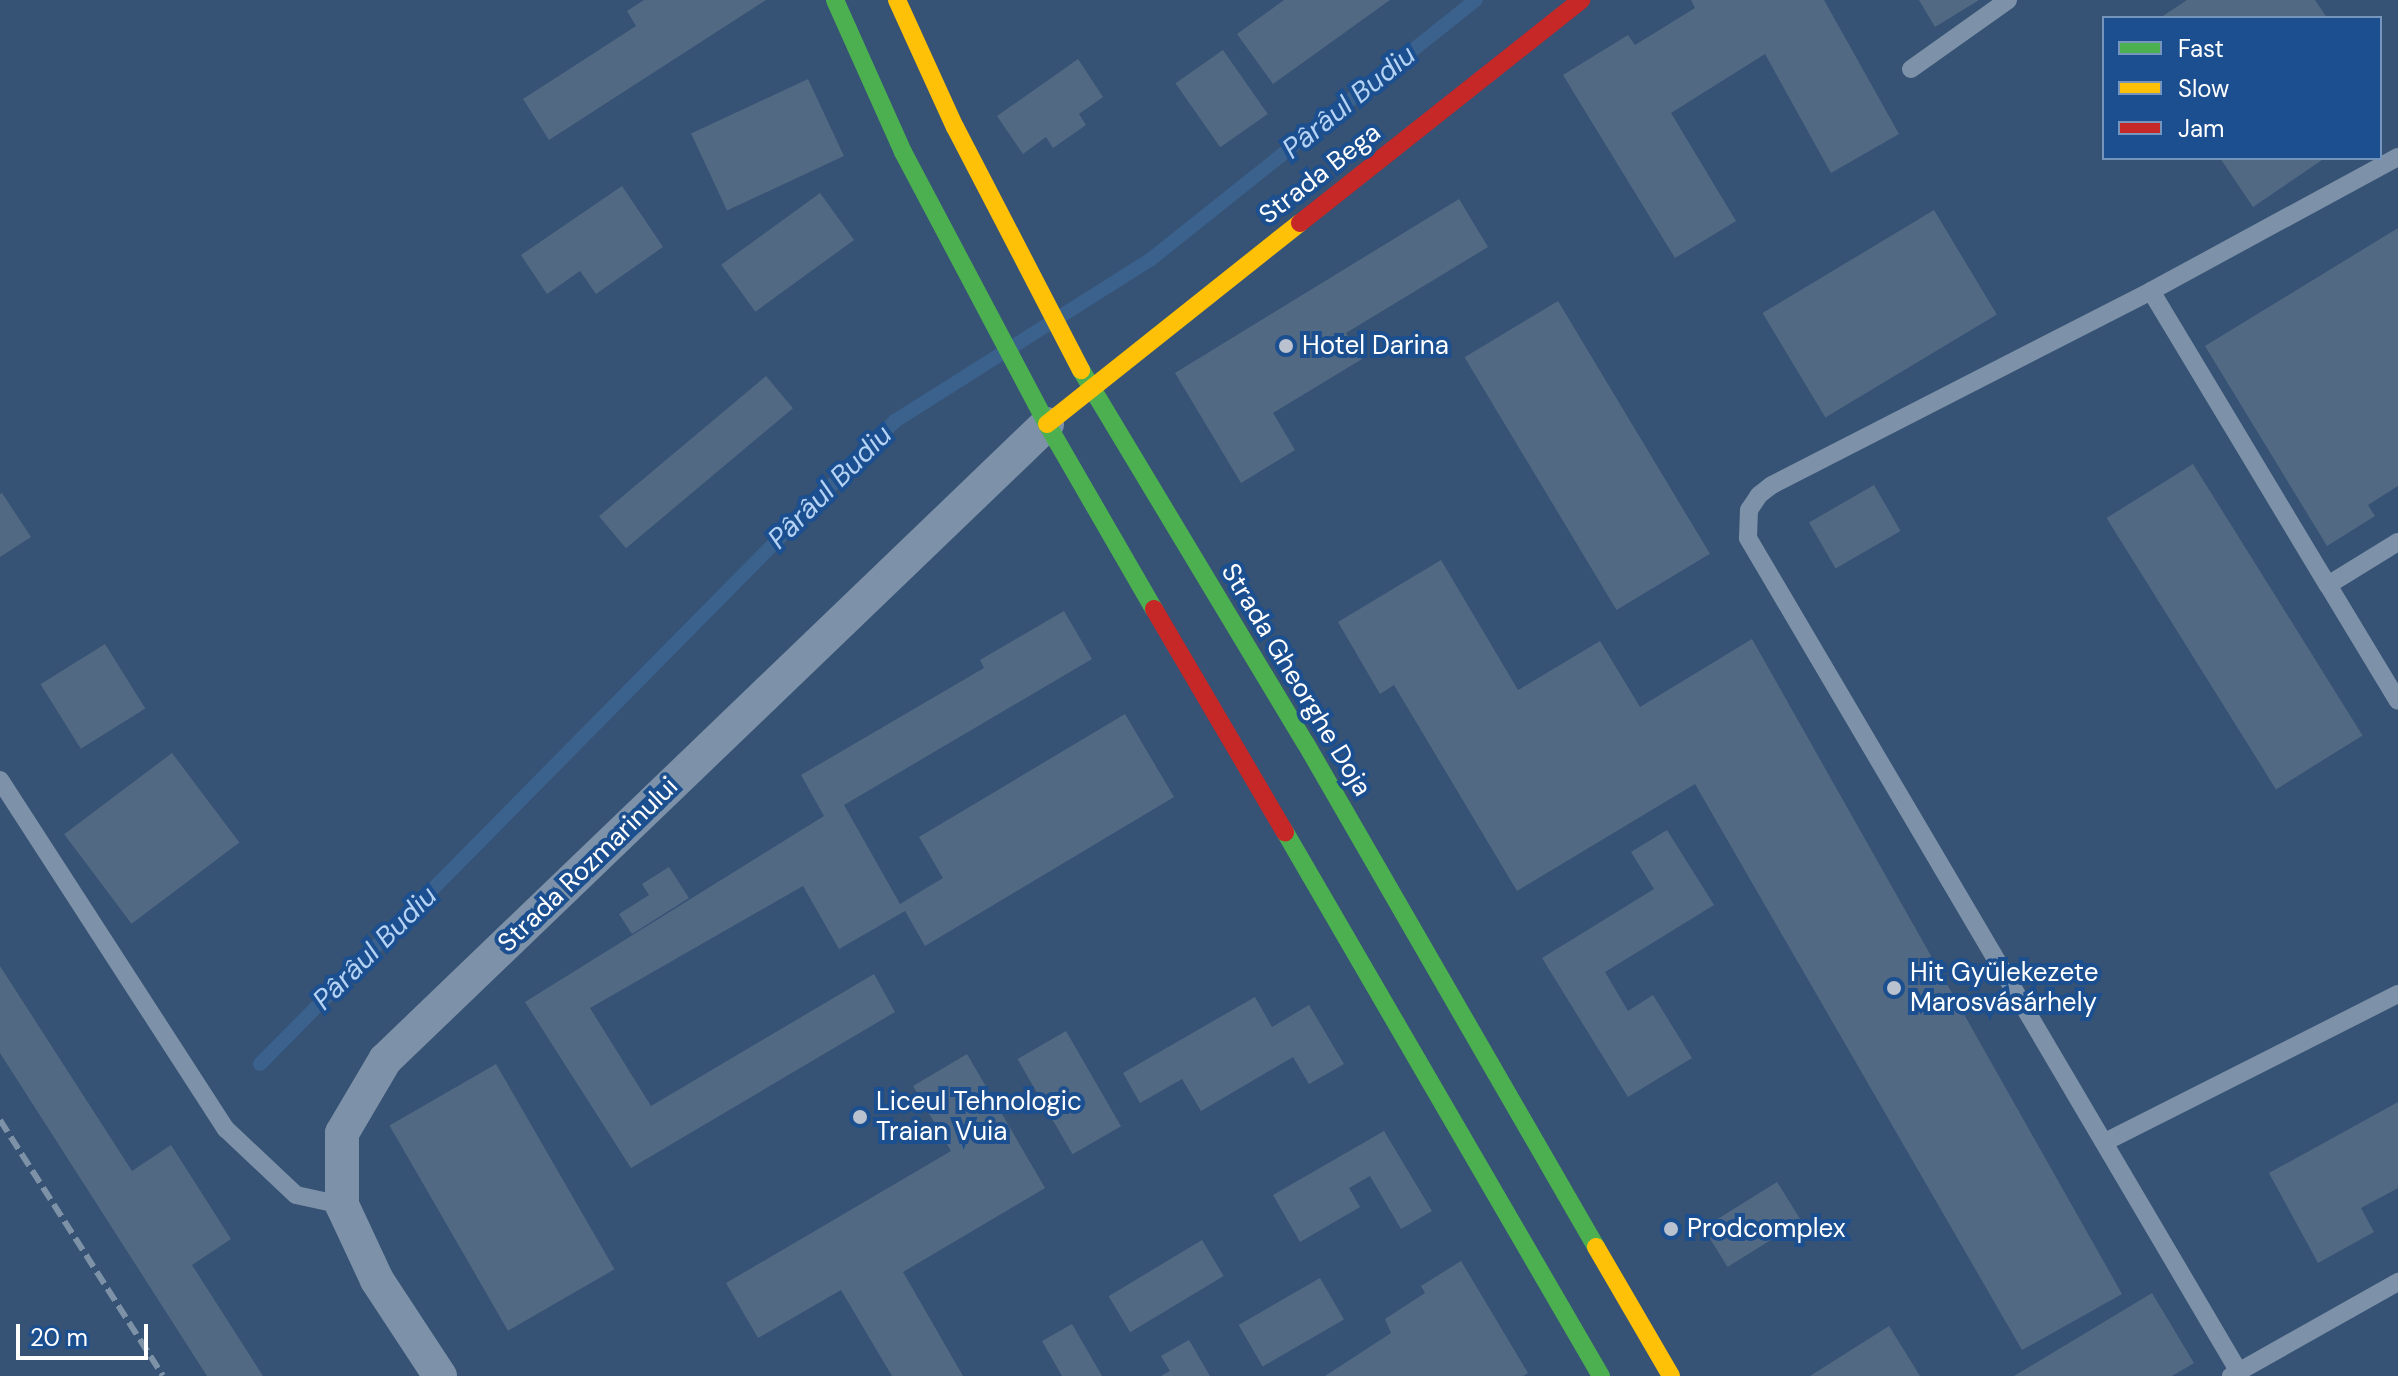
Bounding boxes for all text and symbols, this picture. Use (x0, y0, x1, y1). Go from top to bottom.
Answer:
legend (2102, 16, 2382, 160)
text: Fast (2178, 33, 2224, 64)
water label: Pârâul Budiu (1276, 38, 1422, 166)
text: Slow (2178, 73, 2229, 104)
text: Jam (2178, 113, 2224, 144)
street label: Strada Bega (1253, 117, 1387, 231)
place label: Hotel Darina (1302, 330, 1449, 362)
marker: Hotel Darina (1277, 337, 1295, 355)
water label: Pârâul Budiu (761, 418, 899, 556)
street label: Strada Gheorghe Doja (1214, 558, 1378, 802)
street label: Strada Rozmarinului (491, 771, 685, 959)
water label: Pârâul Budiu (306, 879, 444, 1017)
place label: Hit Gyülekezete Marosvásárhely (1910, 957, 2098, 1018)
marker: Hit Gyülekezete Marosvásárhely (1885, 979, 1903, 997)
place label: Liceul Tehnologic Traian Vuia (876, 1086, 1082, 1148)
marker: Liceul Tehnologic Traian Vuia (851, 1108, 869, 1126)
place label: Prodcomplex (1687, 1213, 1846, 1245)
marker: Prodcomplex (1662, 1220, 1680, 1238)
scale bar (20, 1308, 152, 1358)
text: 20 m (30, 1322, 88, 1353)

